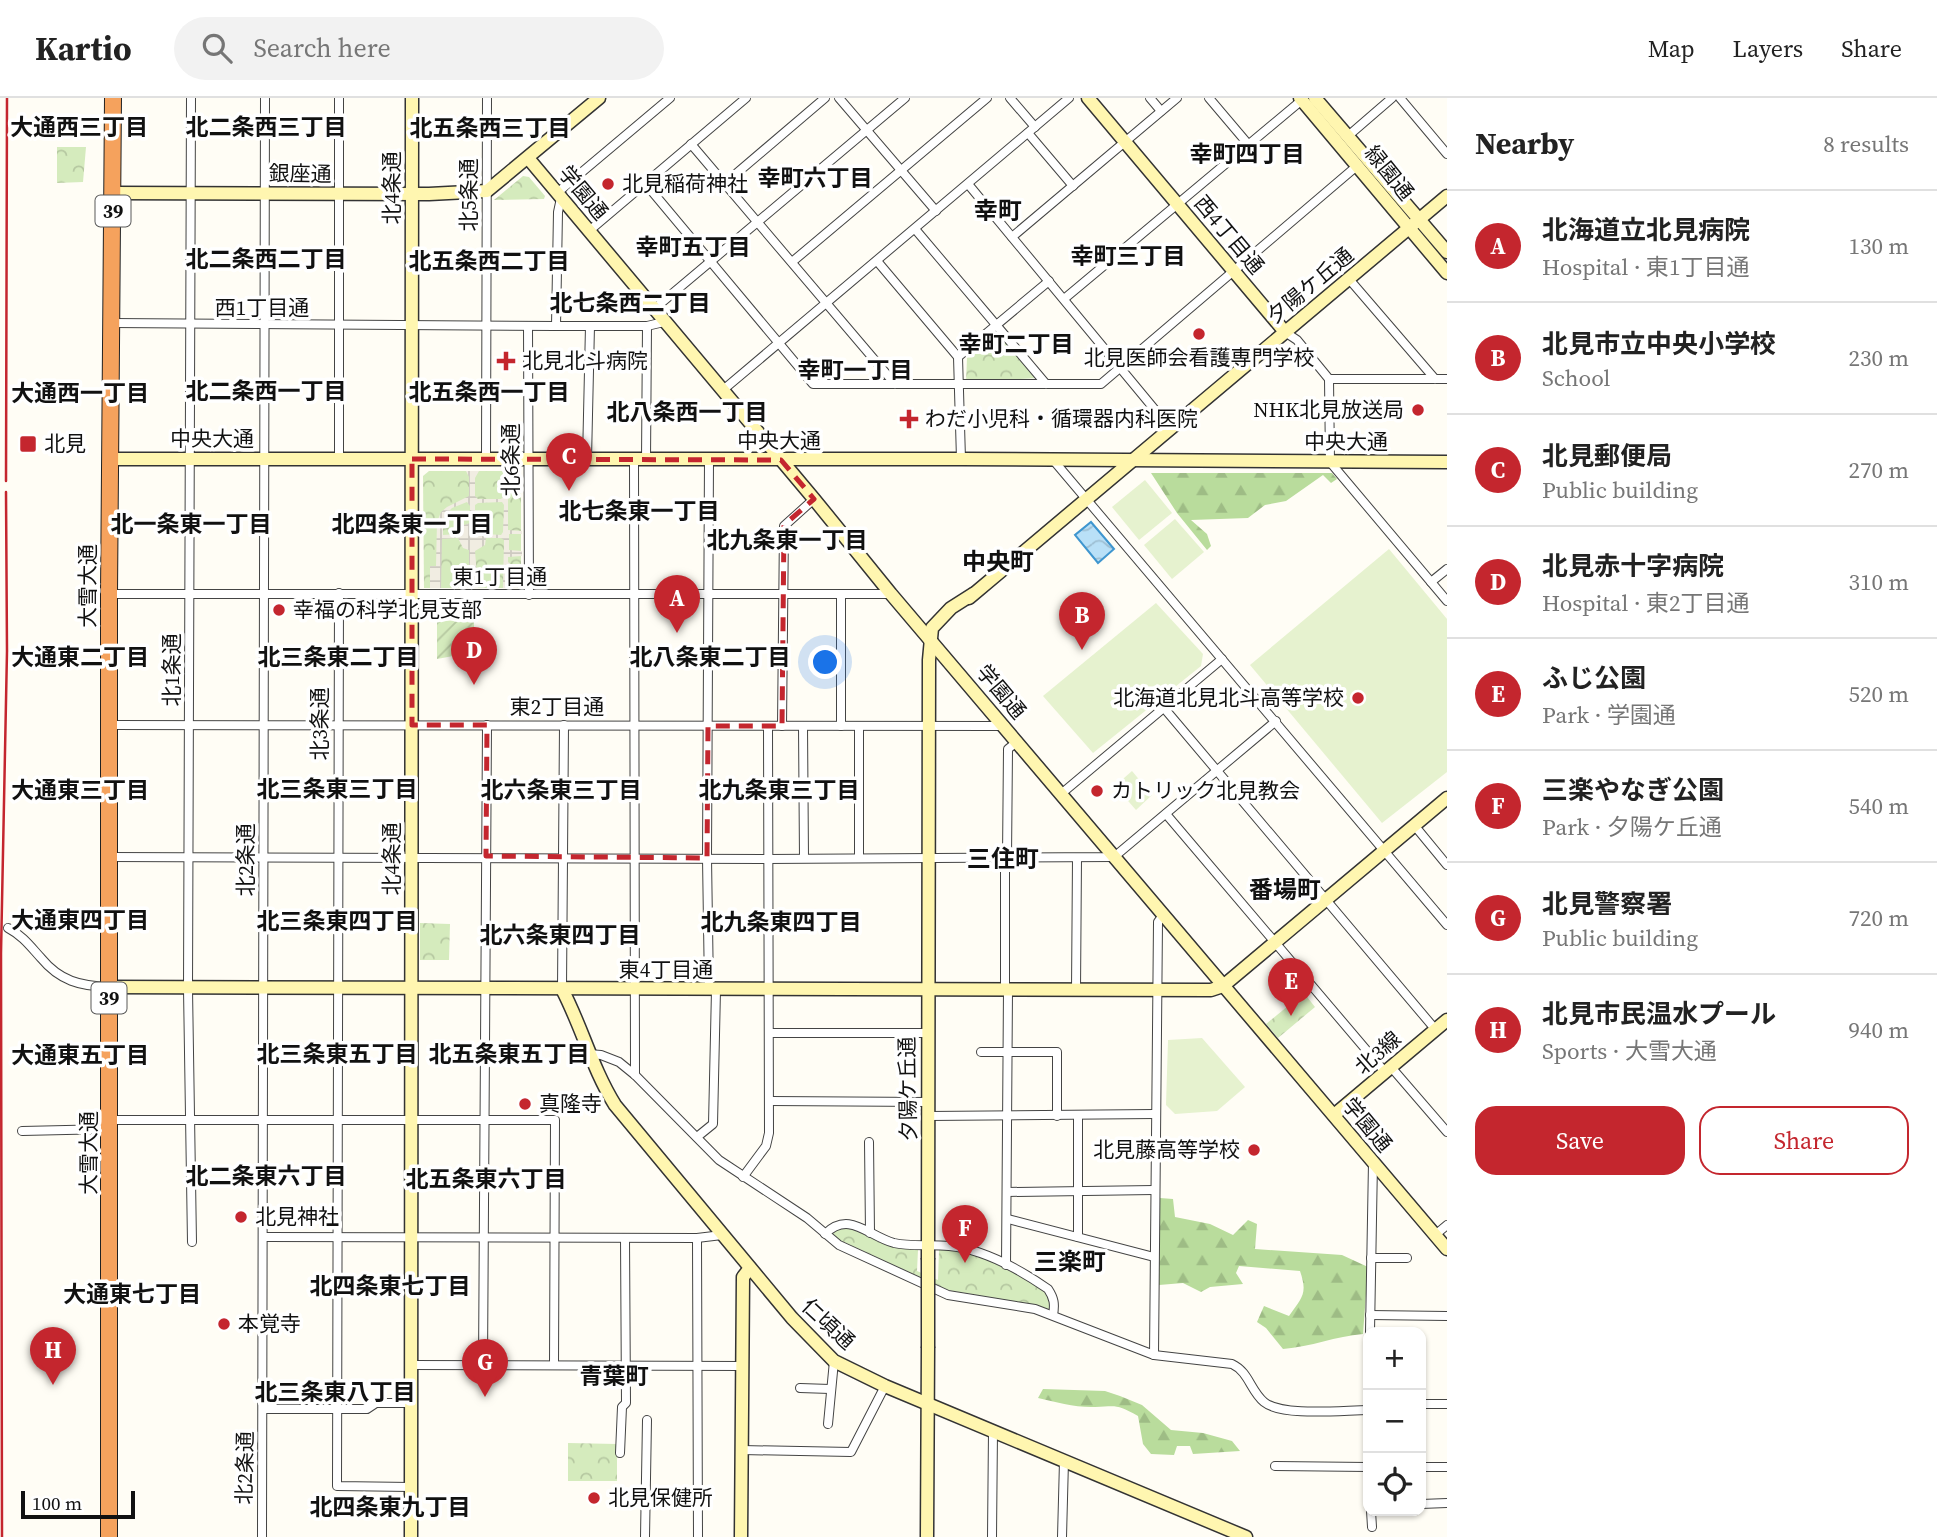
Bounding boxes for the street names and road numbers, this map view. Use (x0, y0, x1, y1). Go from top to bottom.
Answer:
street label: 緑園通 (1358, 139, 1420, 206)
street label: 北4条通 (377, 151, 406, 225)
street label: 銀座通 (268, 158, 332, 189)
street label: 北5条通 (454, 158, 483, 232)
street label: 学園通 (552, 159, 615, 226)
street label: 西4丁目通 (1188, 189, 1271, 280)
road number: 39 (96, 195, 130, 226)
street label: 夕陽ケ丘通 (1260, 241, 1359, 330)
street label: 西1丁目通 (215, 293, 309, 322)
street label: 北6条通 (496, 423, 525, 497)
street label: 中央大通 (170, 424, 254, 453)
street label: 中央大通 (737, 426, 821, 455)
street label: 中央大通 (1304, 427, 1388, 456)
street label: 大雪大通 (73, 544, 102, 628)
street label: 東1丁目通 (453, 562, 547, 591)
street label: 北1条通 (157, 633, 186, 707)
street label: 学園通 (970, 658, 1033, 725)
street label: 北3条通 (305, 687, 334, 761)
street label: 東2丁目通 (510, 692, 604, 721)
street label: 北4条通 (377, 822, 406, 896)
street label: 北2条通 (231, 823, 260, 897)
street label: 東4丁目通 (619, 955, 713, 984)
road number: 39 (92, 983, 126, 1014)
street label: 北3線 (1348, 1024, 1407, 1081)
street label: 夕陽ケ丘通 (892, 1036, 923, 1142)
street label: 学園通 (1336, 1091, 1399, 1158)
street label: 大雪大通 (74, 1111, 103, 1195)
street label: 仁頃通 (795, 1292, 861, 1356)
street label: 北2条通 (229, 1431, 260, 1505)

